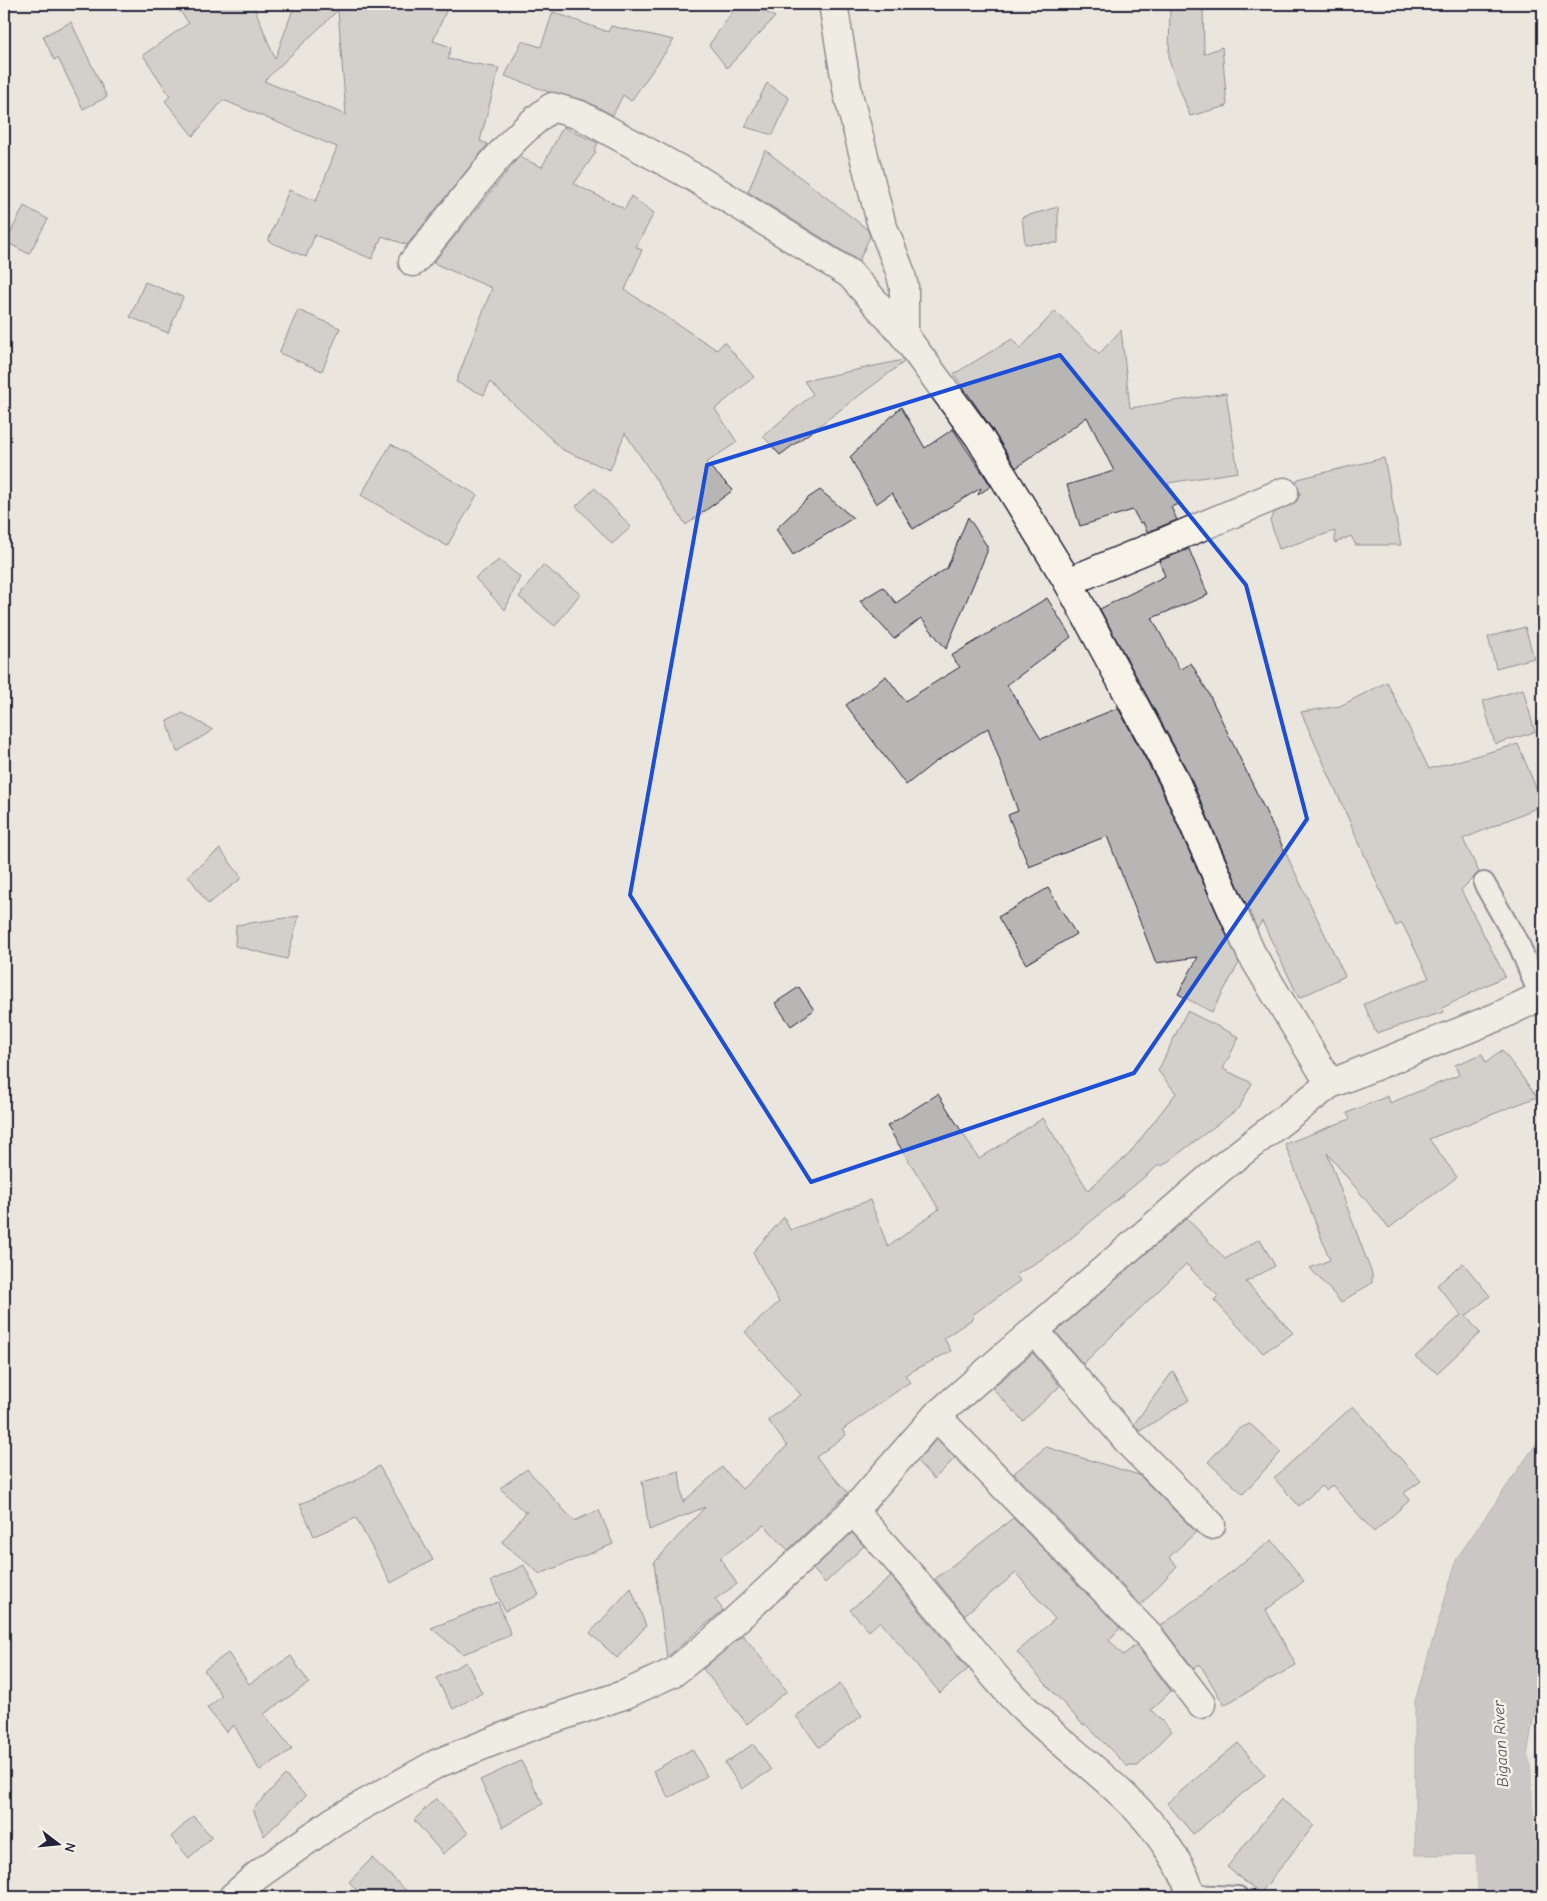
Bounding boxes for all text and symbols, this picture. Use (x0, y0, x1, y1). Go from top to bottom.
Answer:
water label: Bigaan River (1490, 1699, 1512, 1788)
north arrow (32, 1818, 82, 1868)
text: N (61, 1841, 79, 1854)

